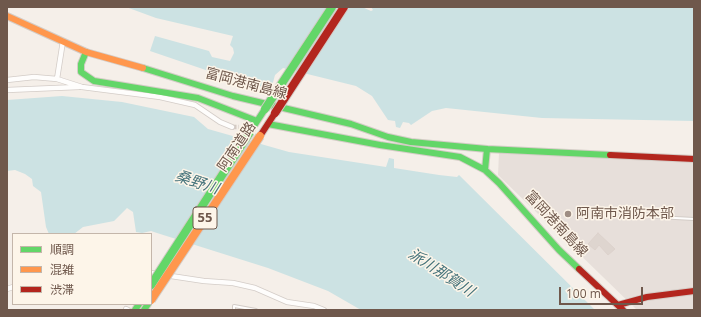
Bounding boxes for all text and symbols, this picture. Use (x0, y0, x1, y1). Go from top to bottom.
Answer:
street label: 富岡港南島線 (203, 65, 289, 103)
street label: 阿南道路 (214, 119, 260, 175)
water label: 桑野川 (173, 167, 221, 199)
street label: 富岡港南島線 (521, 188, 591, 260)
place label: 阿南市消防本部 (576, 206, 674, 222)
road number: 55 (193, 207, 217, 229)
marker: 阿南市消防本部 (563, 209, 573, 219)
legend (12, 233, 152, 305)
text: 順調 (50, 241, 74, 258)
water label: 派川那賀川 (405, 245, 477, 301)
text: 混雑 (50, 261, 74, 278)
scale bar (561, 279, 645, 305)
text: 渋滞 (50, 281, 74, 298)
text: 100 m (566, 285, 601, 302)

